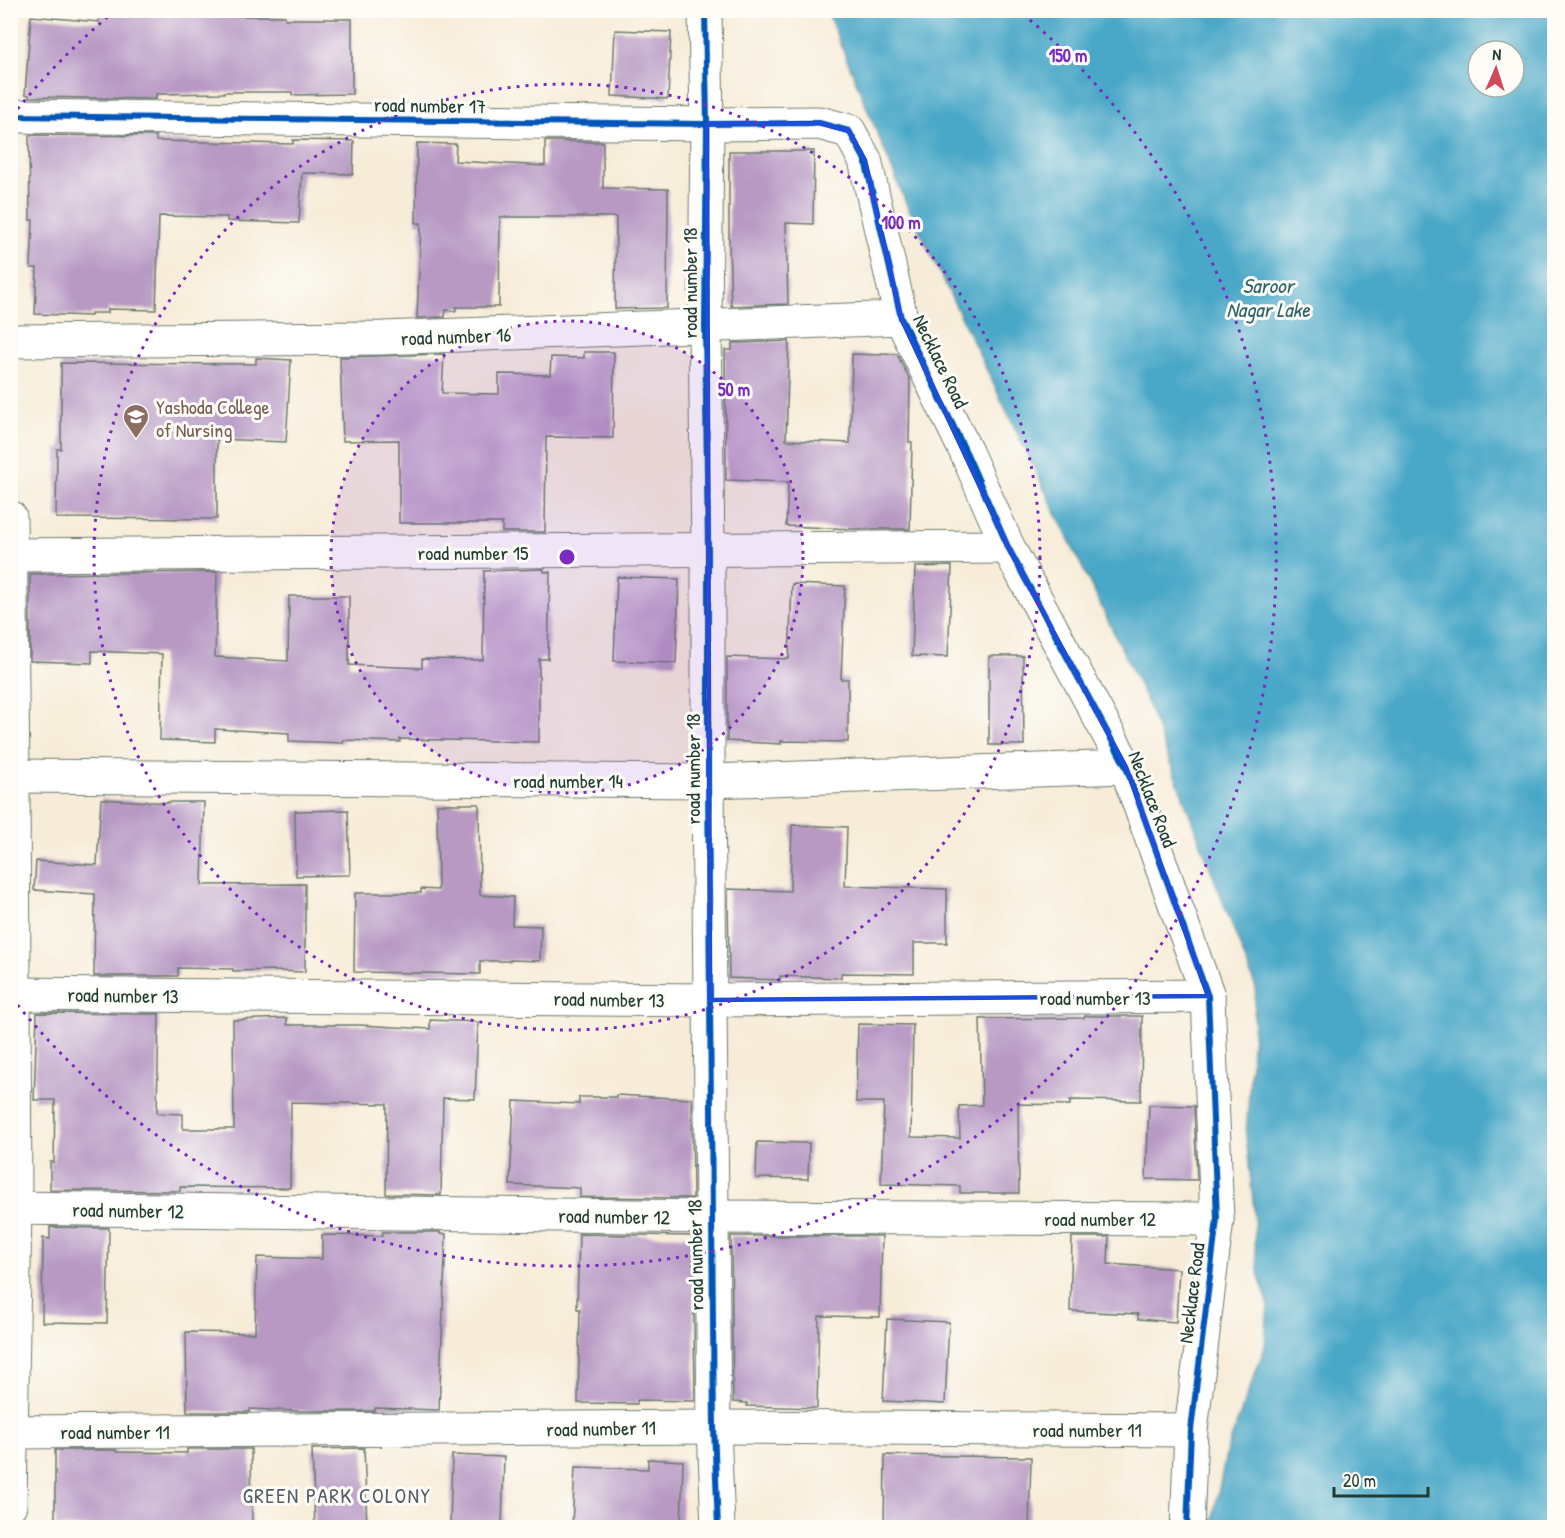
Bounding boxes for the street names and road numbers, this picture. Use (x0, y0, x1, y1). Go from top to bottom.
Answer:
street label: road number 17 (374, 91, 486, 119)
street label: road number 18 (676, 227, 703, 339)
street label: Necklace Road (907, 310, 975, 412)
street label: road number 16 (400, 321, 512, 351)
street label: road number 15 (418, 539, 529, 566)
street label: road number 18 (679, 713, 706, 825)
street label: Necklace Road (1122, 747, 1184, 851)
street label: road number 14 (513, 767, 623, 794)
street label: road number 13 (67, 981, 179, 1009)
street label: road number 13 (1039, 984, 1151, 1011)
street label: road number 13 (553, 985, 665, 1013)
street label: road number 12 (72, 1196, 185, 1224)
street label: road number 18 (681, 1199, 709, 1311)
street label: road number 12 (558, 1202, 671, 1230)
street label: road number 12 (1044, 1205, 1157, 1232)
street label: Necklace Road (1171, 1241, 1211, 1345)
street label: road number 11 (546, 1414, 656, 1442)
street label: road number 11 (1032, 1416, 1142, 1443)
street label: road number 11 (60, 1418, 170, 1445)

